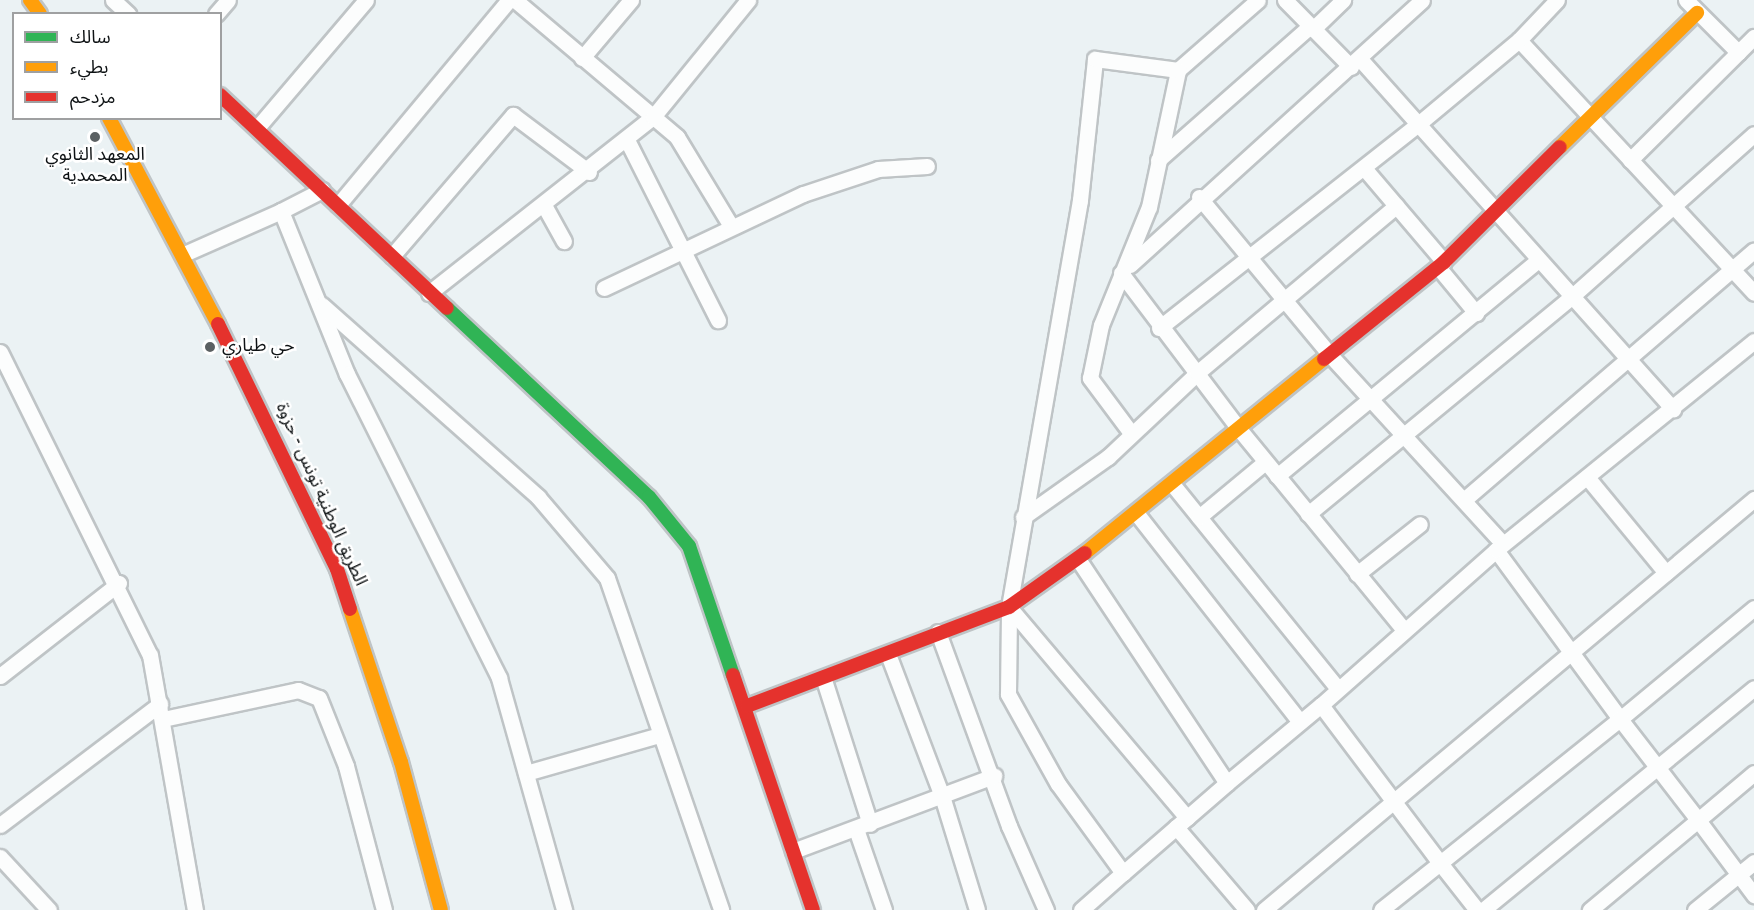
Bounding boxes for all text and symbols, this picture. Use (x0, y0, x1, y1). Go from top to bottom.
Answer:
legend (12, 12, 222, 120)
text: سالك (70, 27, 111, 50)
text: بطيء (70, 57, 108, 80)
text: مزدحم (70, 87, 115, 110)
marker: المعهد الثانوي المحمدية (88, 130, 102, 144)
place label: المعهد الثانوي المحمدية (45, 146, 145, 188)
place label: حي طياري (222, 336, 295, 358)
marker: حي طياري (203, 340, 217, 354)
street label: الطريق الوطنية تونس - حزوة (270, 400, 370, 590)

